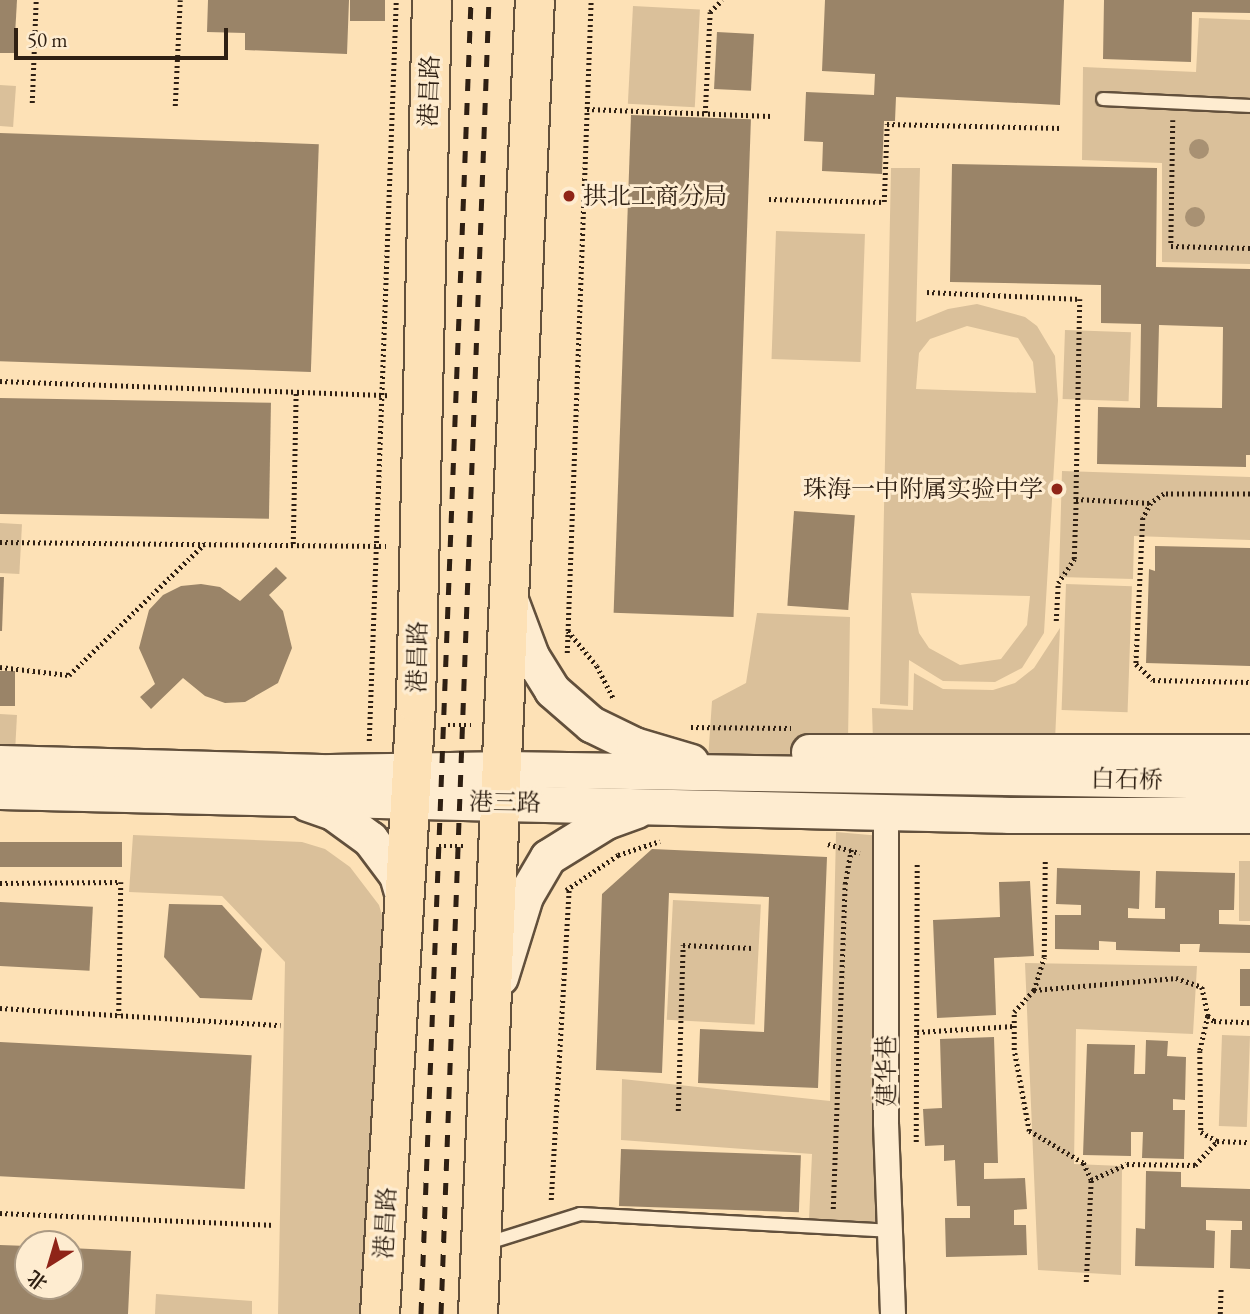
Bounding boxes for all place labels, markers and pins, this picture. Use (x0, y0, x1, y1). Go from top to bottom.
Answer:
place label: 拱北工商分局 (583, 182, 727, 210)
marker: 拱北工商分局 (561, 188, 577, 204)
place label: 珠海一中附属实验中学 (803, 475, 1043, 503)
marker: 珠海一中附属实验中学 (1049, 481, 1065, 497)

